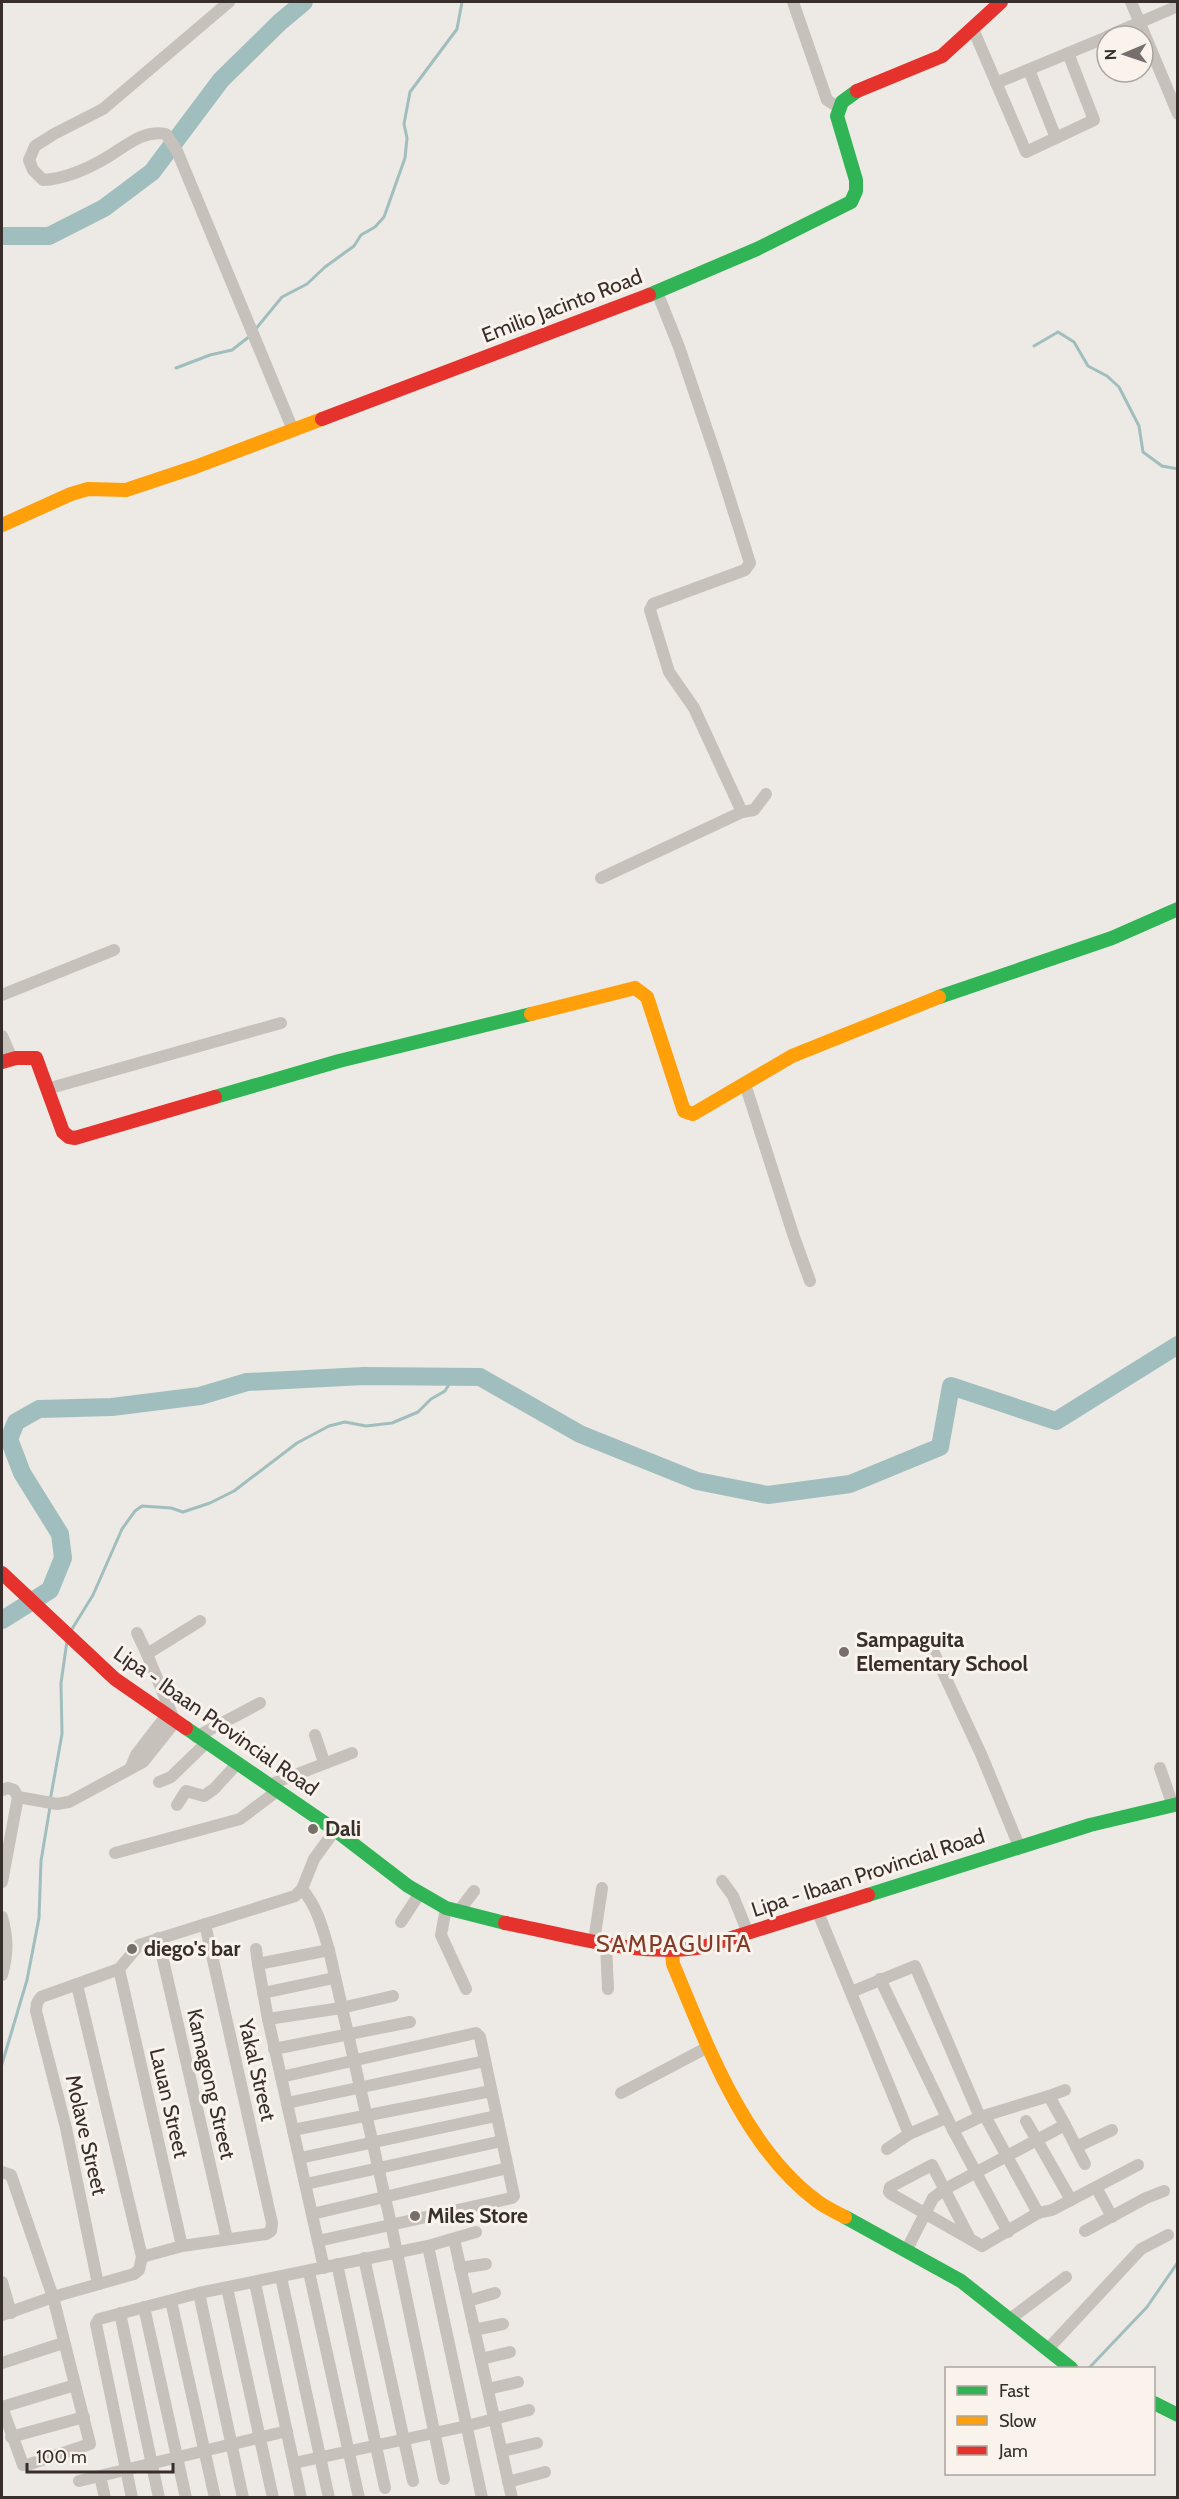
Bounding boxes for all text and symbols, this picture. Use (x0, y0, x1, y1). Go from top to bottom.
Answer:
north arrow (1095, 24, 1155, 84)
text: N (1101, 49, 1120, 60)
street label: Emilio Jacinto Road (478, 263, 645, 348)
place label: Sampaguita Elementary School (856, 1627, 1029, 1676)
street label: Lipa - Ibaan Provincial Road (109, 1640, 323, 1801)
marker: Sampaguita Elementary School (837, 1645, 851, 1659)
place label: Dali (325, 1816, 361, 1841)
marker: Dali (306, 1822, 320, 1836)
street label: Lipa - Ibaan Provincial Road (748, 1823, 988, 1922)
district label: SAMPAGUITA (596, 1929, 752, 1958)
place label: diego's bar (144, 1936, 241, 1961)
marker: diego's bar (125, 1942, 139, 1956)
street label: Kamagong Street (182, 2006, 241, 2161)
street label: Yakal Street (233, 2016, 281, 2123)
street label: Lauan Street (145, 2045, 194, 2160)
street label: Molave Street (61, 2072, 112, 2197)
place label: Miles Store (427, 2203, 528, 2228)
marker: Miles Store (408, 2209, 422, 2223)
legend (945, 2367, 1155, 2475)
text: Fast (999, 2380, 1030, 2402)
text: Slow (999, 2410, 1036, 2432)
scale bar (27, 2436, 172, 2474)
text: Jam (998, 2440, 1028, 2462)
text: 100 m (36, 2446, 87, 2468)

